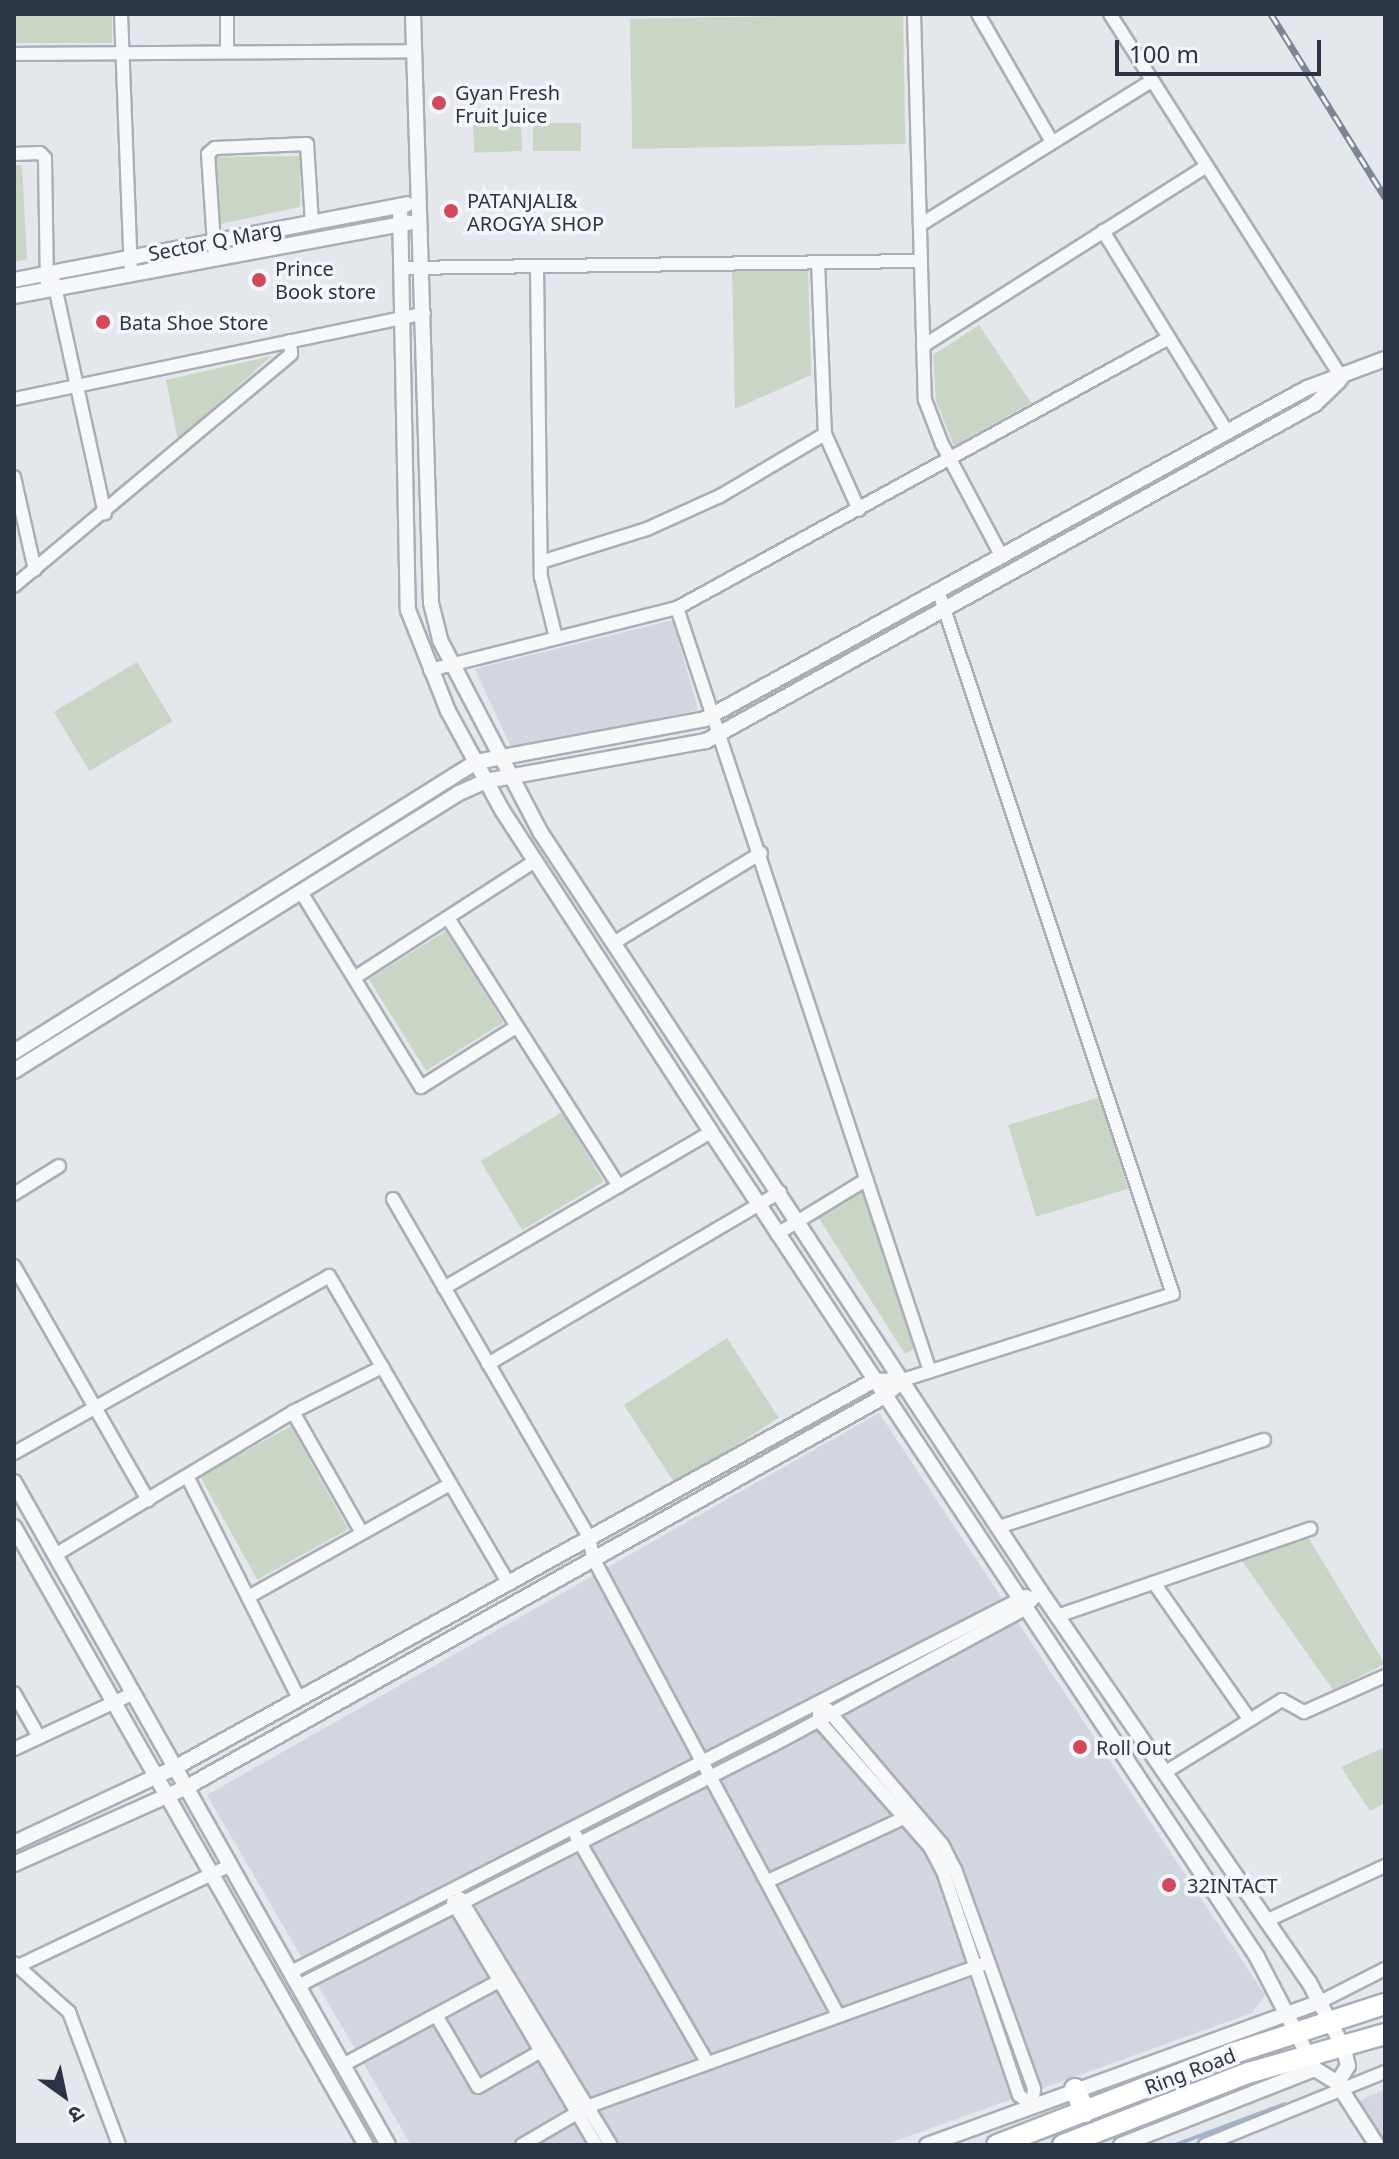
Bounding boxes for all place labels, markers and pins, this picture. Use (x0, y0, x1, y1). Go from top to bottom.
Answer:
place label: Gyan Fresh Fruit Juice (455, 80, 560, 127)
marker: Gyan Fresh Fruit Juice (430, 94, 448, 112)
place label: PATANJALI& AROGYA SHOP (467, 188, 604, 235)
marker: PATANJALI& AROGYA SHOP (442, 202, 460, 220)
place label: Prince Book store (275, 256, 376, 303)
marker: Prince Book store (250, 271, 268, 289)
place label: Bata Shoe Store (119, 310, 268, 334)
marker: Bata Shoe Store (94, 313, 112, 331)
place label: Roll Out (1096, 1735, 1171, 1759)
marker: Roll Out (1071, 1738, 1089, 1756)
place label: 32INTACT (1187, 1873, 1278, 1897)
marker: 32INTACT (1158, 1874, 1180, 1896)

